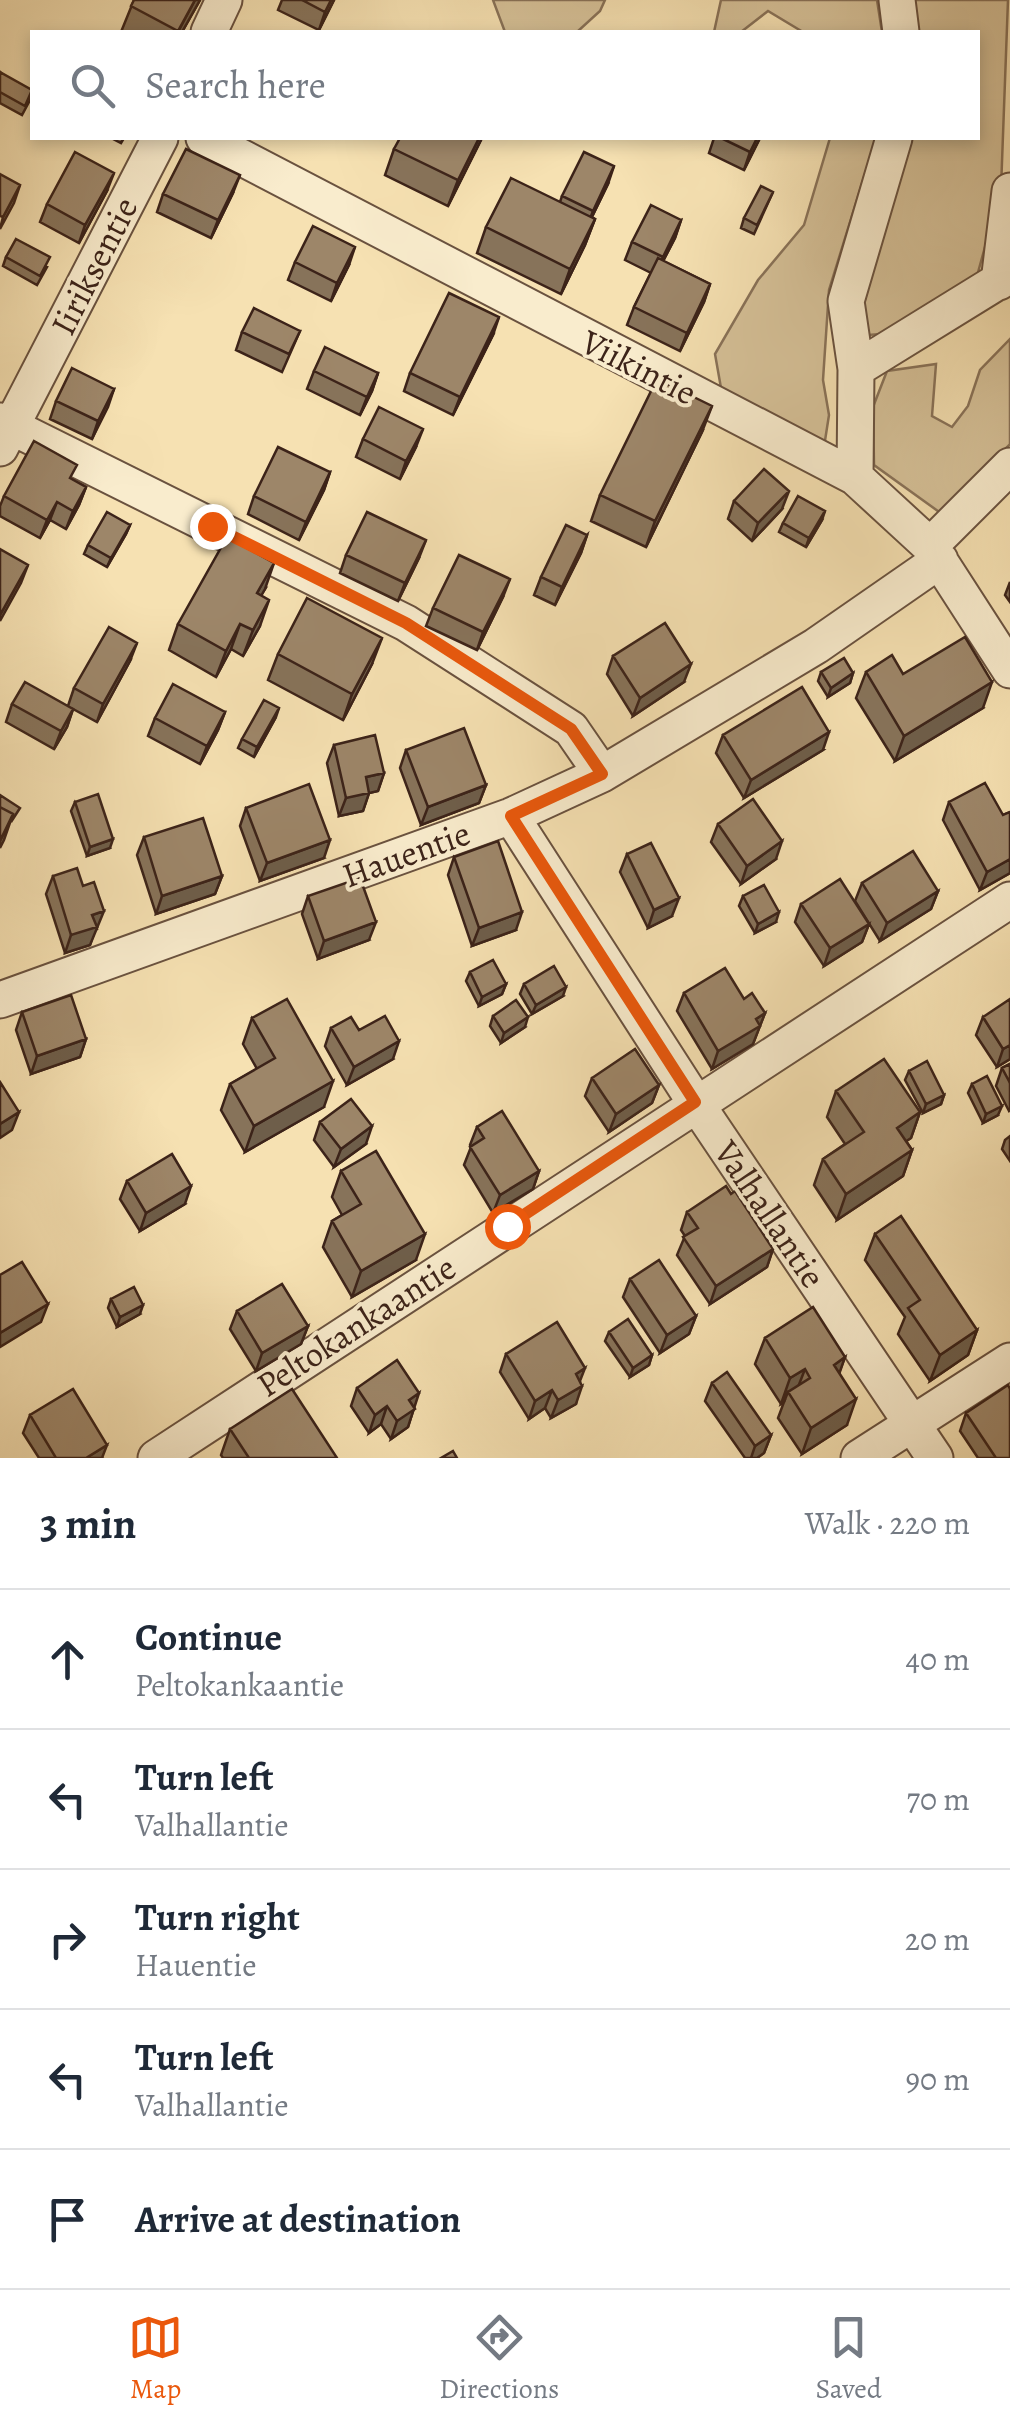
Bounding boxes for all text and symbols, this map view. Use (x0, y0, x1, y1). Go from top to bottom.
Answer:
search box (30, 30, 980, 140)
icon: search (65, 58, 120, 113)
text: Search here (145, 59, 326, 111)
street label: Iiriksentie (39, 189, 149, 343)
street label: Viikintie (572, 317, 705, 416)
route end (190, 504, 236, 550)
street label: Hauentie (335, 809, 477, 899)
street label: Valhallantie (703, 1130, 837, 1297)
route start (485, 1204, 531, 1250)
street label: Peltokankaantie (247, 1244, 465, 1408)
text: 3 min (40, 1495, 136, 1552)
text: Walk · 220 m (805, 1501, 970, 1545)
text: Continue (135, 1611, 282, 1663)
icon: ahead (40, 1632, 95, 1687)
text: 40 m (905, 1637, 970, 1681)
text: Peltokankaantie (135, 1663, 344, 1707)
text: Turn left (135, 1751, 274, 1803)
icon: left (40, 1772, 95, 1827)
text: 70 m (907, 1777, 970, 1821)
text: Valhallantie (135, 1803, 289, 1847)
text: Turn right (135, 1891, 300, 1943)
icon: right (40, 1912, 95, 1967)
text: 20 m (905, 1917, 970, 1961)
text: Hauentie (135, 1943, 257, 1987)
text: Turn left (135, 2031, 274, 2083)
icon: left (40, 2052, 95, 2107)
text: 90 m (905, 2057, 970, 2101)
text: Valhallantie (135, 2083, 289, 2127)
icon: arrive (40, 2192, 95, 2247)
text: Arrive at destination (135, 2193, 461, 2245)
tab: Map (128, 2310, 183, 2408)
tab: Directions (439, 2310, 559, 2408)
tab: Saved (816, 2310, 882, 2408)

